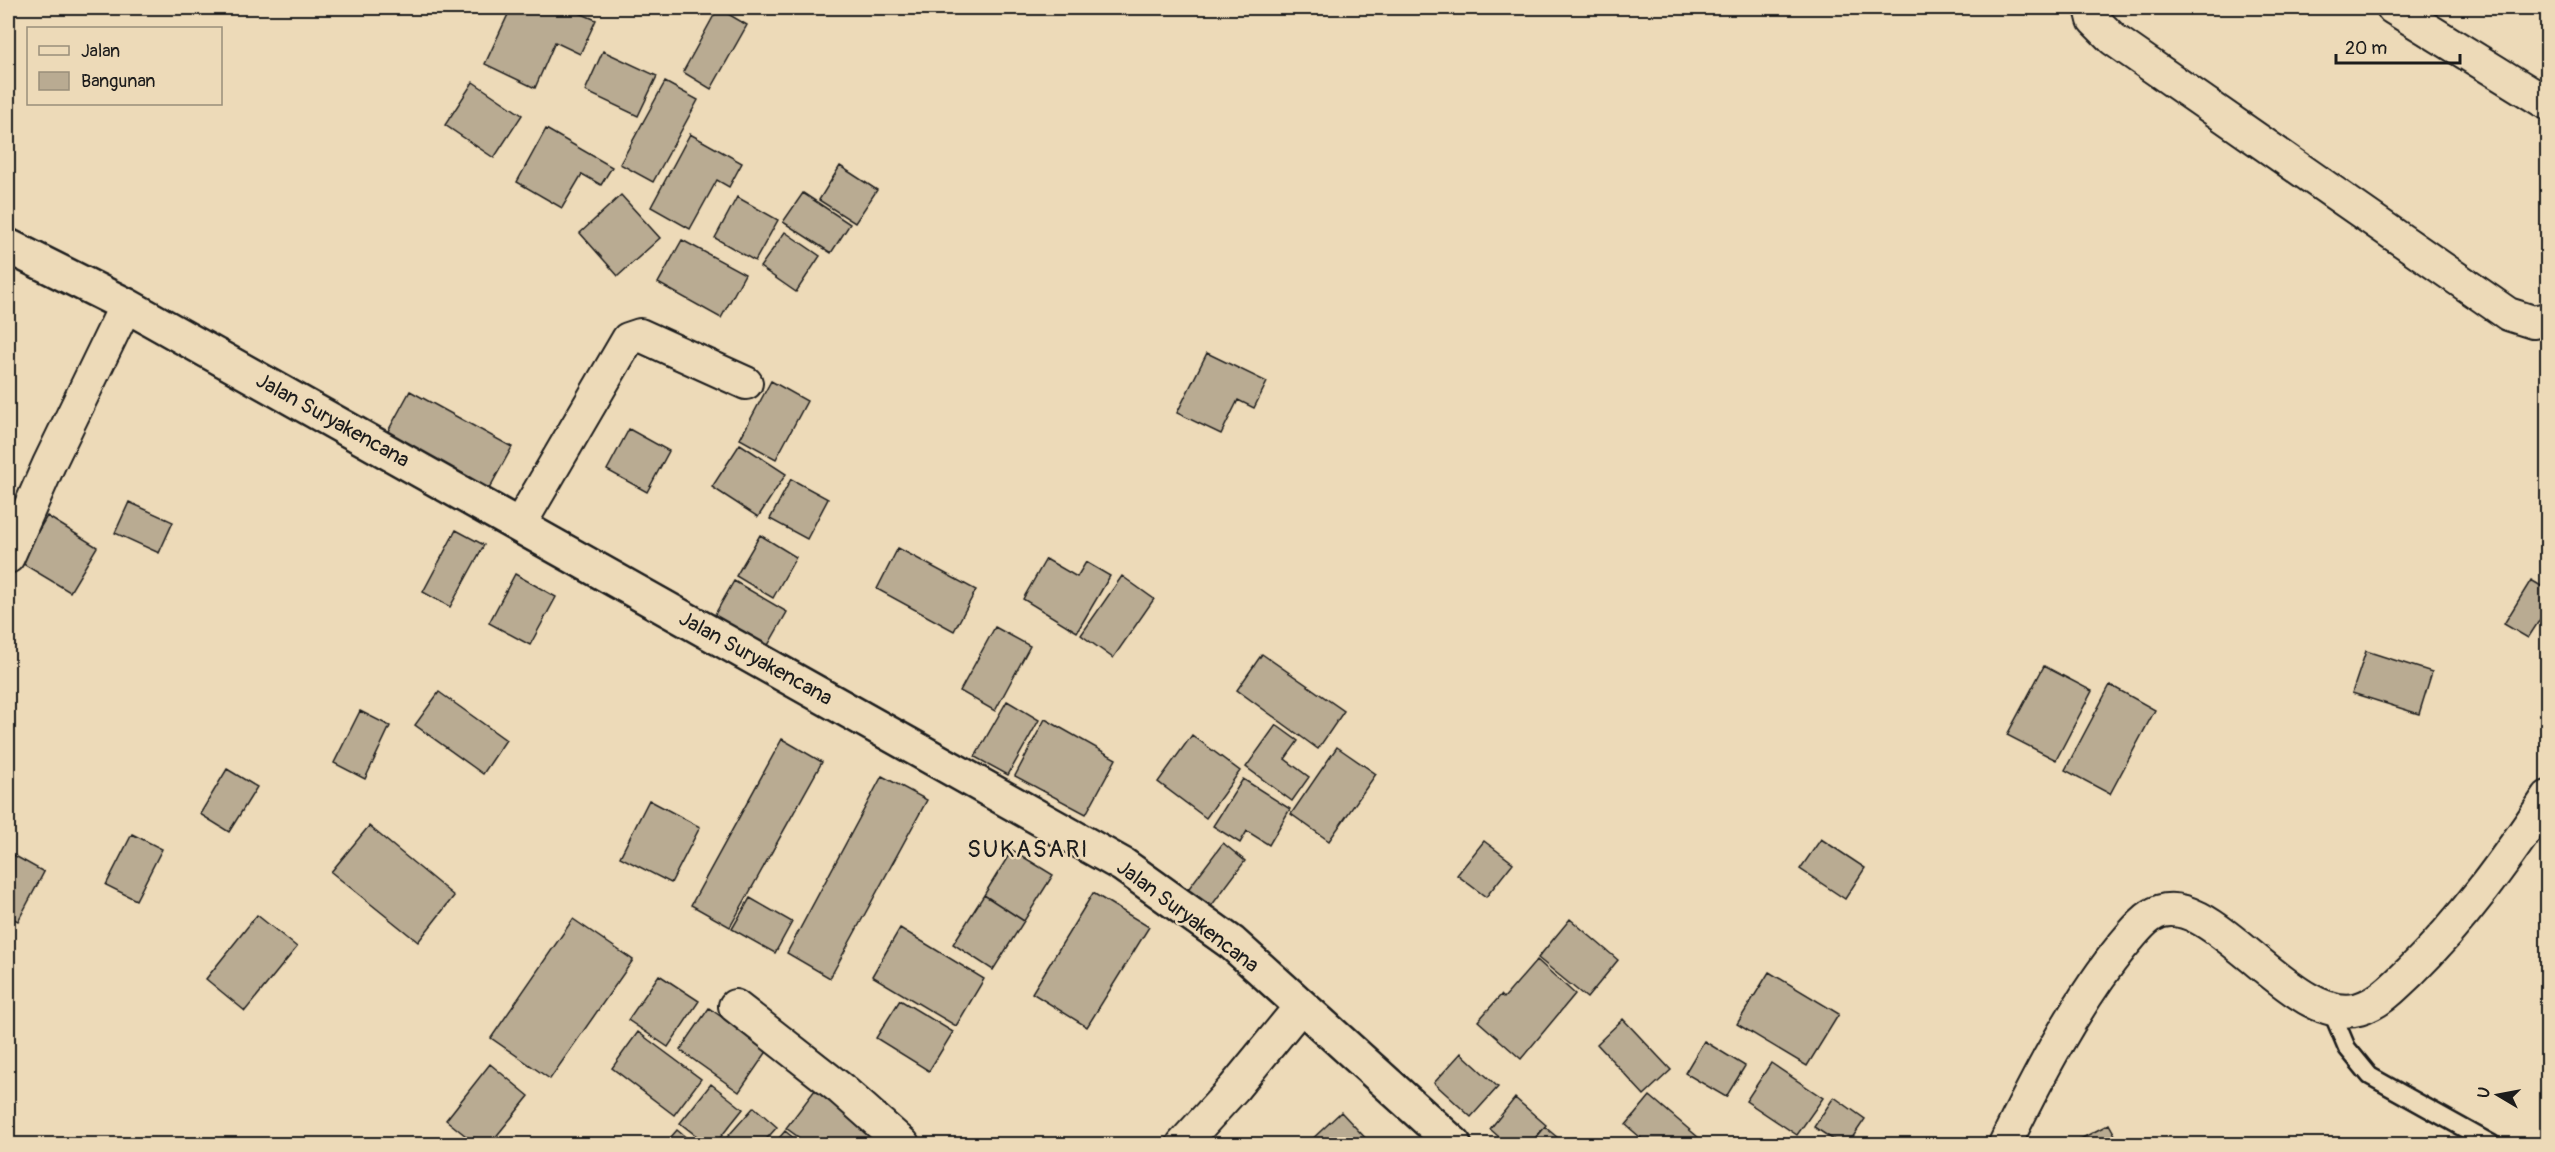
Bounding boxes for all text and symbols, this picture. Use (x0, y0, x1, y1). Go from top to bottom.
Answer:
legend (27, 27, 222, 105)
scale bar (2336, 27, 2460, 65)
text: 20 m (2345, 37, 2387, 60)
text: Jalan (81, 40, 120, 63)
text: Bangunan (81, 70, 156, 93)
street label: Jalan Suryakencana (251, 367, 414, 474)
street label: Jalan Suryakencana (674, 605, 837, 712)
district label: SUKASARI (967, 835, 1089, 864)
street label: Jalan Suryakencana (1111, 854, 1264, 979)
north arrow (2468, 1065, 2528, 1125)
text: U (2473, 1085, 2495, 1100)

